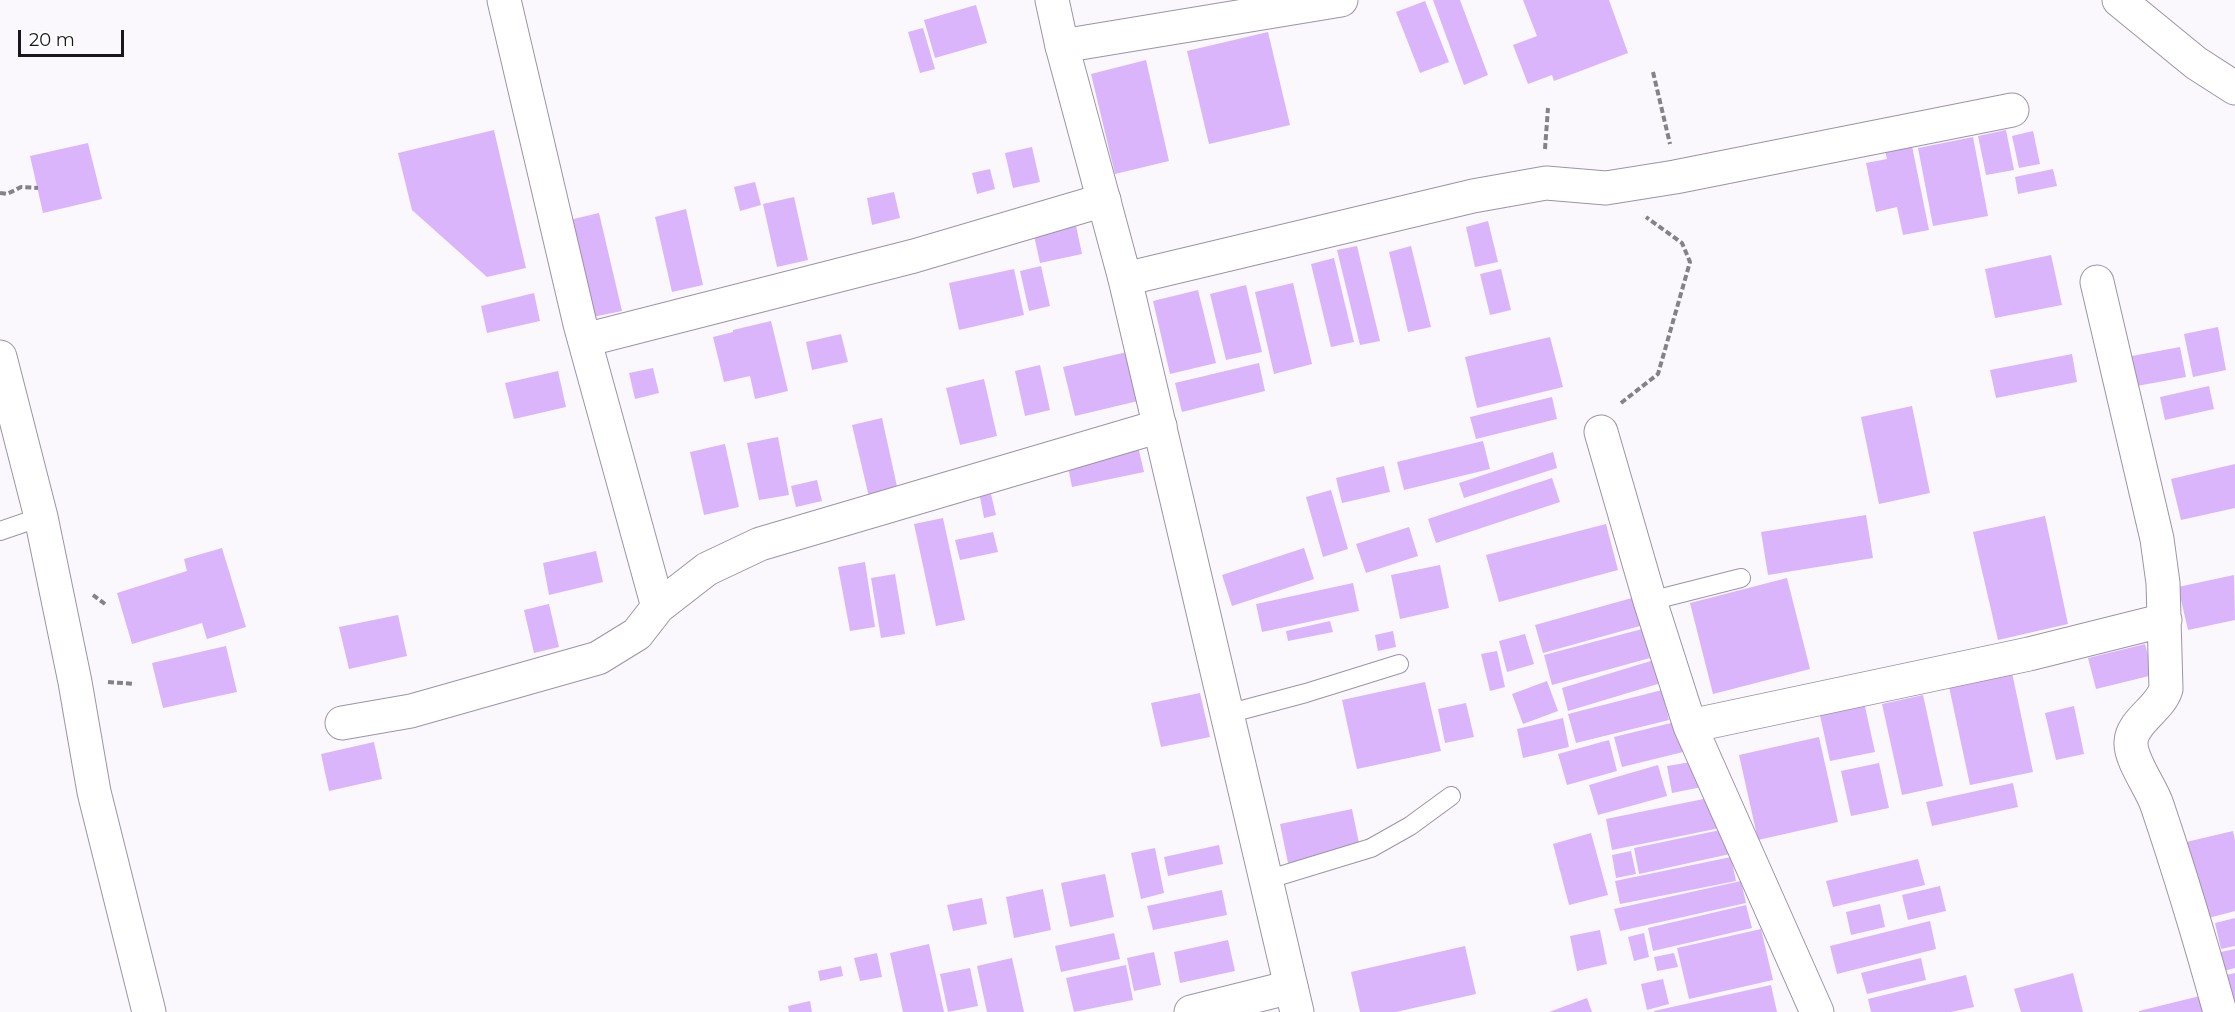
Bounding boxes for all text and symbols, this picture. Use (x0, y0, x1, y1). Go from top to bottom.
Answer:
scale bar (21, 18, 128, 56)
text: 20 m (29, 29, 75, 51)

